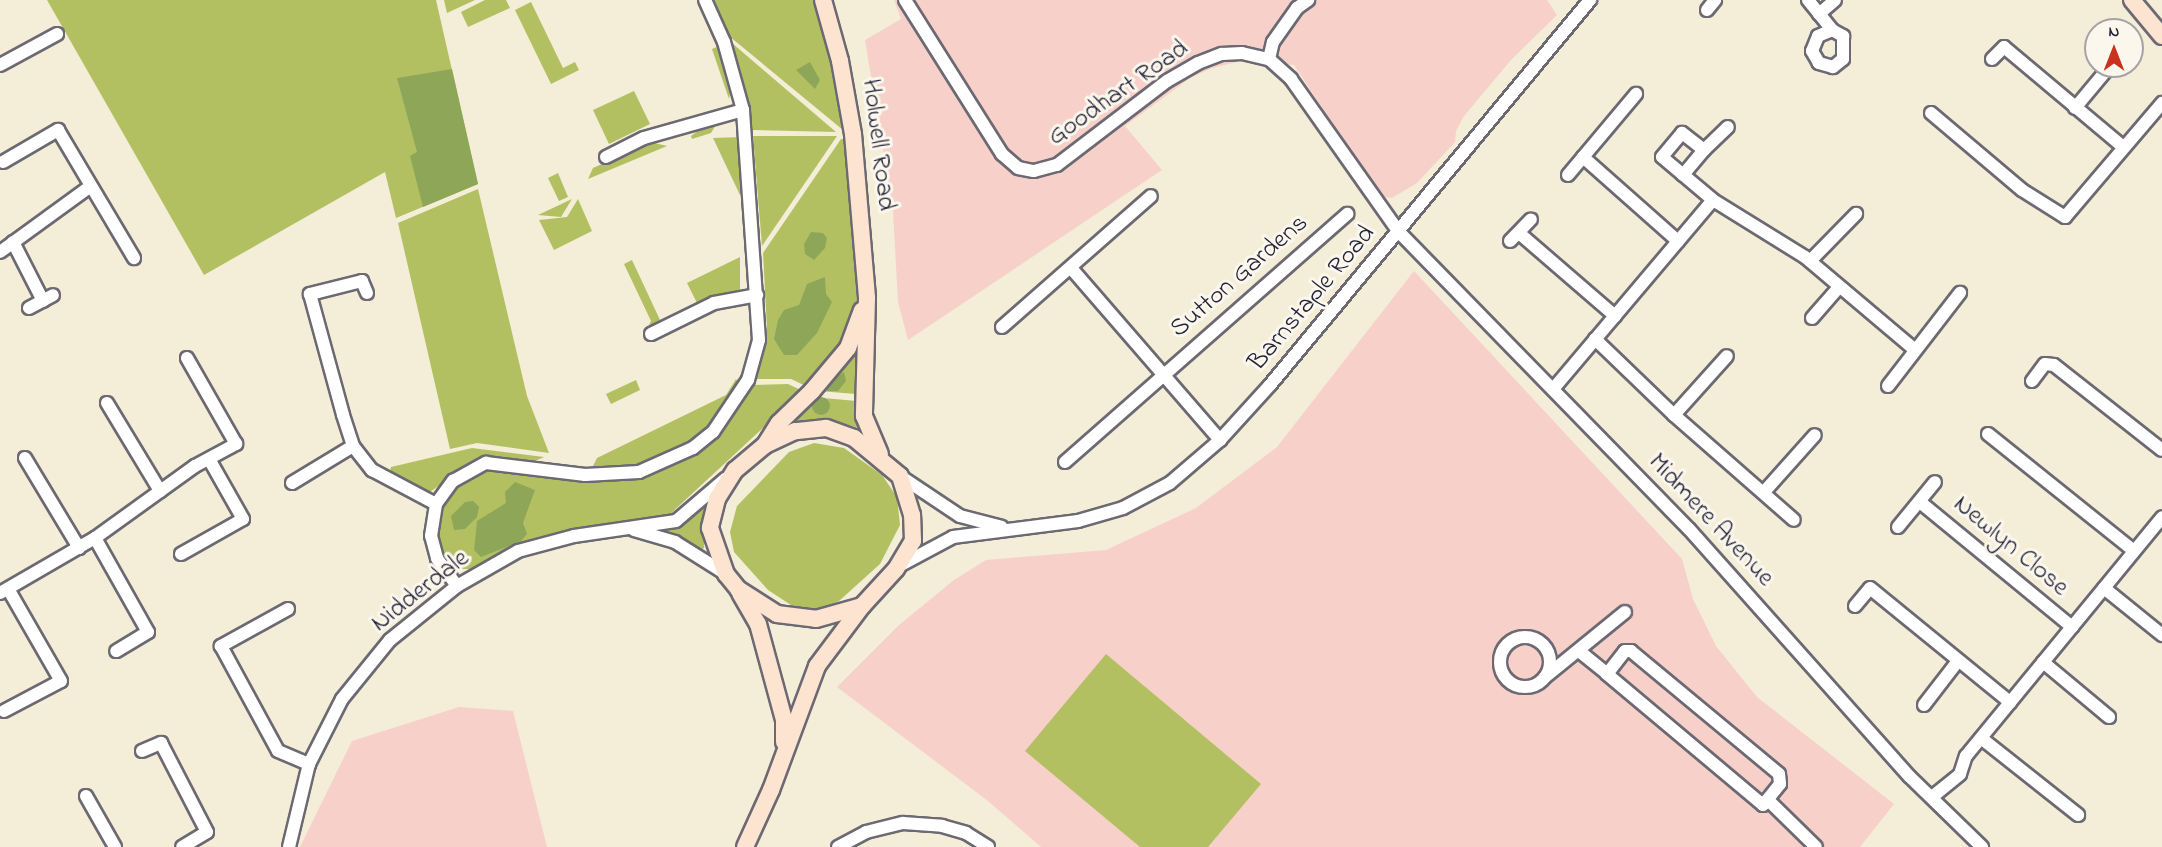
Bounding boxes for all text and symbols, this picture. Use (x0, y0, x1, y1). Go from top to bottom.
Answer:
north arrow (2084, 18, 2144, 78)
text: N (2109, 20, 2119, 44)
street label: Goodhart Road (1043, 34, 1195, 154)
street label: Holwell Road (853, 77, 901, 213)
street label: Sutton Gardens (1165, 209, 1315, 345)
street label: Barnstaple Road (1243, 220, 1383, 378)
street label: Midmere Avenue (1640, 448, 1780, 594)
street label: Newlyn Close (1946, 490, 2074, 604)
street label: Nidderdale (366, 544, 476, 640)

